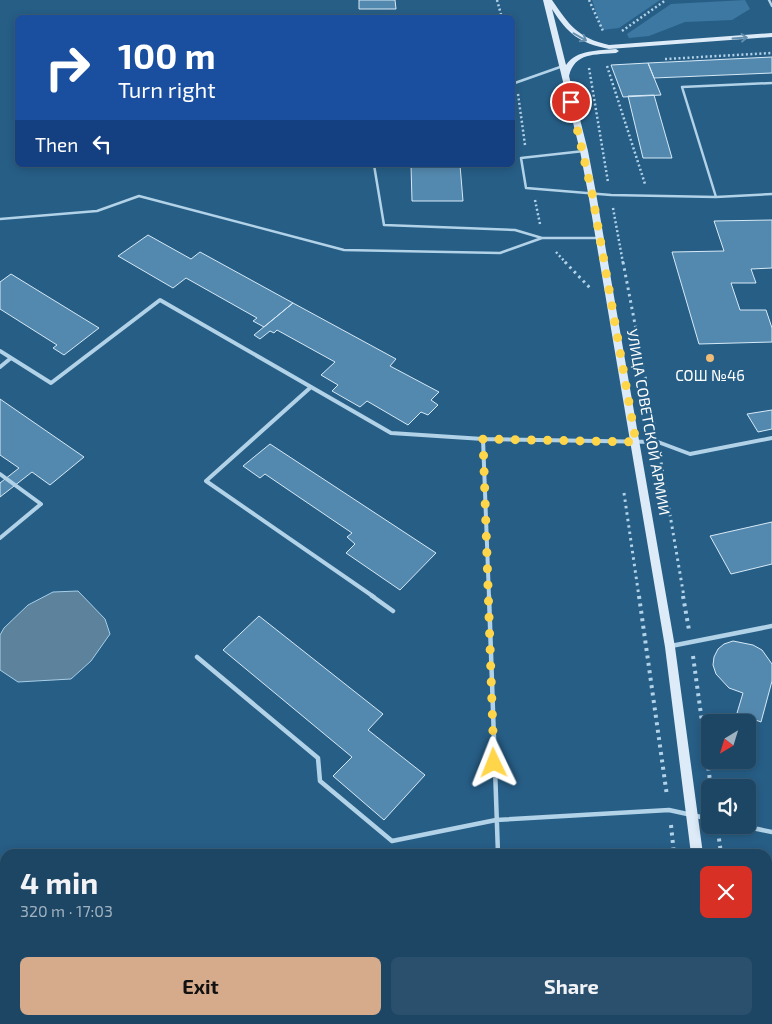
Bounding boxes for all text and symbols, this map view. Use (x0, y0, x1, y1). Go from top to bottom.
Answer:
one-way arrow (572, 32, 587, 42)
one-way arrow (732, 33, 748, 42)
text: 100 m (118, 34, 216, 76)
icon: right (35, 35, 100, 100)
text: Turn right (118, 76, 216, 102)
pin (550, 81, 592, 123)
icon: arrive (557, 88, 585, 116)
icon: left (88, 130, 116, 158)
text: Then (35, 133, 78, 156)
street label: УЛИЦА СОВЕТСКОЙ АРМИИ (624, 327, 674, 517)
marker: СОШ №46 (704, 352, 716, 364)
place label: СОШ №46 (675, 366, 745, 384)
north arrow (701, 714, 756, 769)
map controls (701, 714, 756, 834)
position arrow (467, 736, 519, 788)
button: sound (701, 779, 756, 834)
text: 4 min (20, 864, 98, 900)
button: close (700, 866, 752, 918)
text: 320 m · 17:03 (20, 901, 113, 920)
button: Exit (20, 957, 381, 1015)
button: Share (391, 957, 752, 1015)

